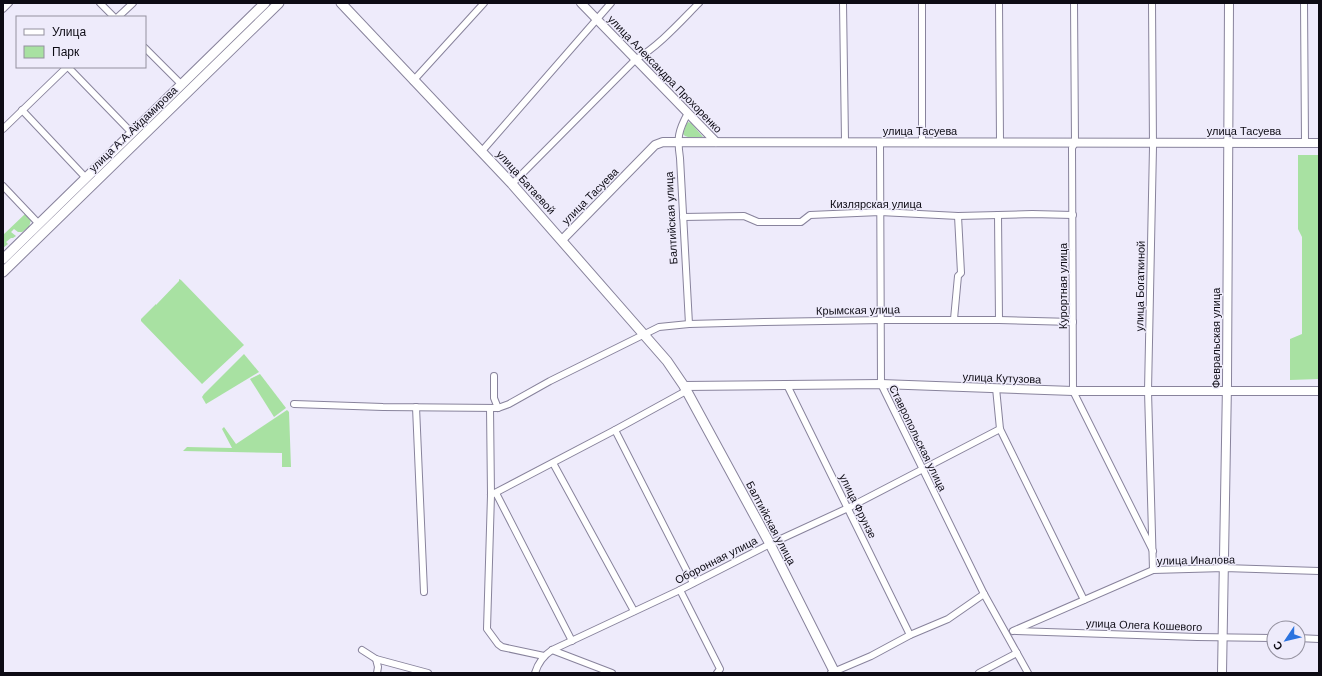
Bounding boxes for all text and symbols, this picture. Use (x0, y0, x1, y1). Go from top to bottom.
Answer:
street label: улица Александра Прохоренко (606, 13, 724, 135)
legend (16, 16, 146, 68)
text: Улица (52, 25, 86, 39)
text: Парк (52, 45, 80, 59)
street label: улица А.А.Айдамирова (86, 83, 180, 174)
street label: улица Тасуева (883, 125, 958, 137)
street label: улица Тасуева (1207, 125, 1282, 137)
street label: улица Батаевой (494, 148, 558, 216)
street label: улица Тасуева (559, 165, 621, 227)
street label: Балтийская улица (663, 170, 679, 265)
street label: Кизлярская улица (830, 198, 923, 210)
street label: улица Богаткиной (1133, 241, 1147, 331)
street label: Курортная улица (1057, 242, 1069, 329)
street label: Февральская улица (1210, 287, 1222, 388)
street label: Крымская улица (816, 303, 901, 317)
street label: улица Кутузова (962, 371, 1042, 385)
street label: Ставропольская улица (887, 383, 949, 494)
street label: улица Фрунзе (837, 472, 879, 540)
street label: Балтийская улица (744, 479, 799, 568)
street label: Оборонная улица (673, 534, 760, 586)
street label: улица Иналова (1157, 553, 1236, 567)
street label: улица Олега Кошевого (1086, 617, 1202, 633)
north arrow (1266, 620, 1306, 660)
text: С (1271, 639, 1285, 652)

